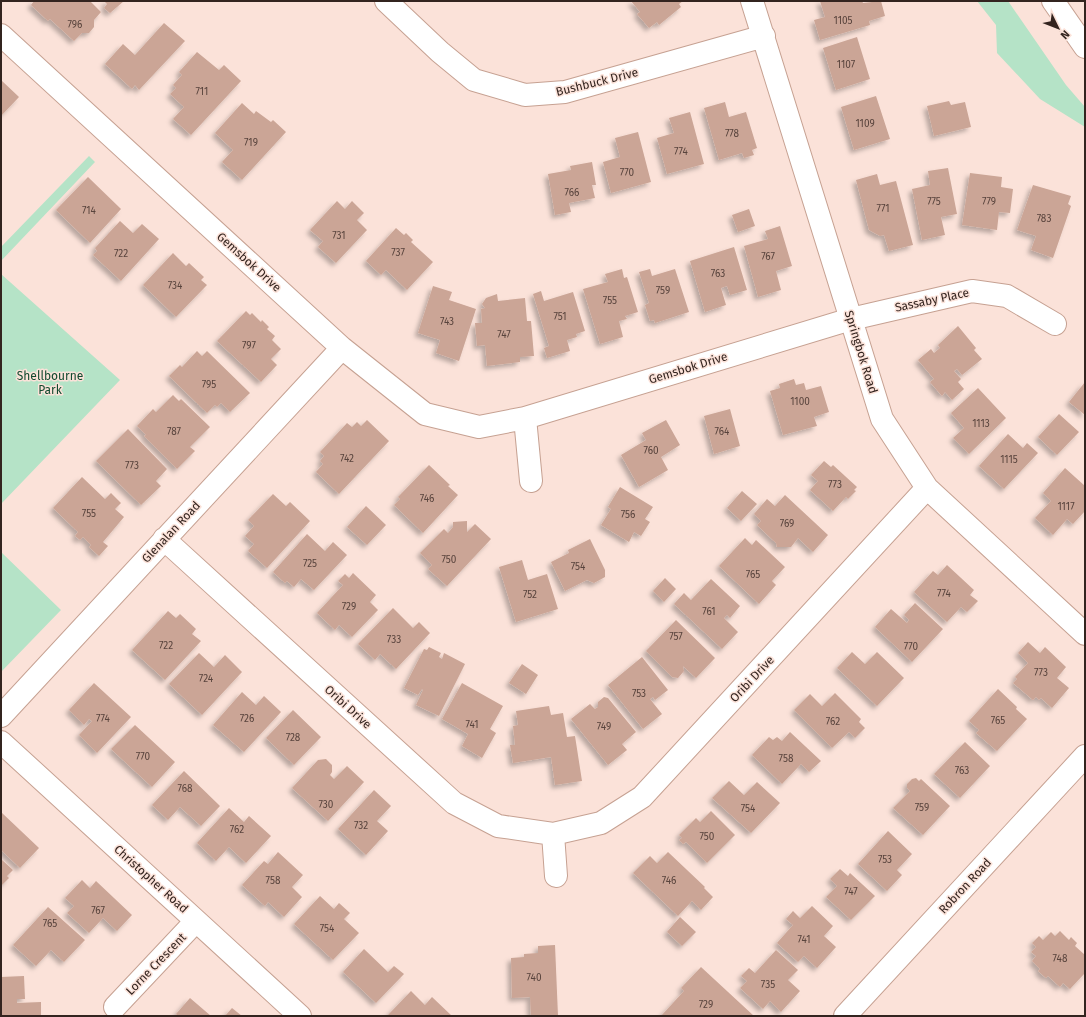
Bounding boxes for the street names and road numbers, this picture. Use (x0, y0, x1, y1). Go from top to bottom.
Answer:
street label: Bushbuck Drive (554, 65, 640, 99)
street label: Gemsbok Drive (214, 229, 284, 295)
street label: Sassaby Place (894, 285, 970, 315)
street label: Springbok Road (842, 309, 880, 395)
street label: Gemsbok Drive (647, 349, 729, 387)
street label: Glenalan Road (139, 498, 203, 566)
street label: Oribi Drive (727, 653, 777, 705)
street label: Oribi Drive (322, 682, 374, 732)
street label: Christopher Road (111, 842, 191, 916)
street label: Robron Road (936, 855, 994, 917)
street label: Lorne Crescent (123, 930, 189, 998)

